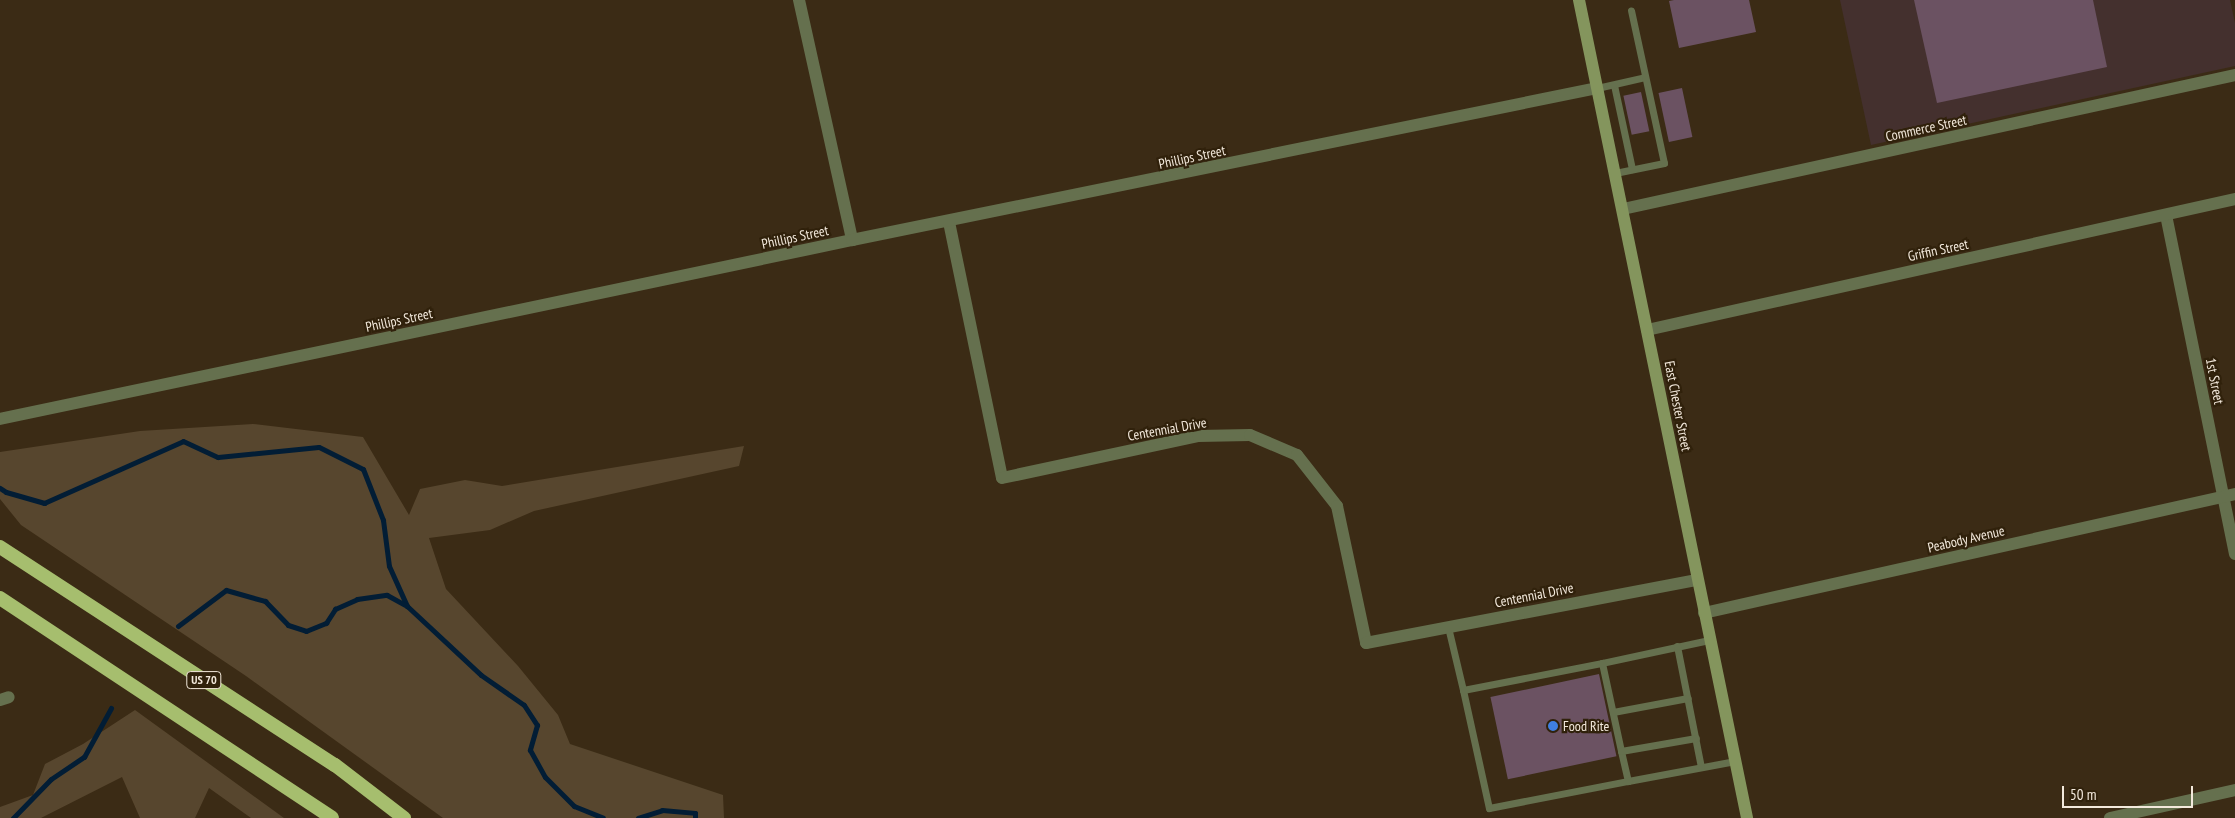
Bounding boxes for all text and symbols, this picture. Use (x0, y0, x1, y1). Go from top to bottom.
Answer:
street label: Commerce Street (1884, 111, 1968, 145)
street label: Phillips Street (1157, 142, 1227, 172)
street label: Phillips Street (760, 222, 830, 252)
street label: Griffin Street (1906, 235, 1970, 265)
street label: Phillips Street (364, 305, 434, 335)
street label: 1st Street (2202, 356, 2228, 406)
street label: East Chester Street (1661, 359, 1695, 453)
street label: Centennial Drive (1126, 414, 1208, 444)
street label: Peabody Avenue (1926, 522, 2006, 556)
street label: Centennial Drive (1493, 579, 1575, 611)
road number: US 70 (185, 670, 223, 690)
place label: Food Rite (1563, 718, 1609, 734)
marker: Food Rite (1547, 720, 1559, 732)
scale bar (2065, 776, 2196, 808)
text: 50 m (2070, 785, 2096, 804)

